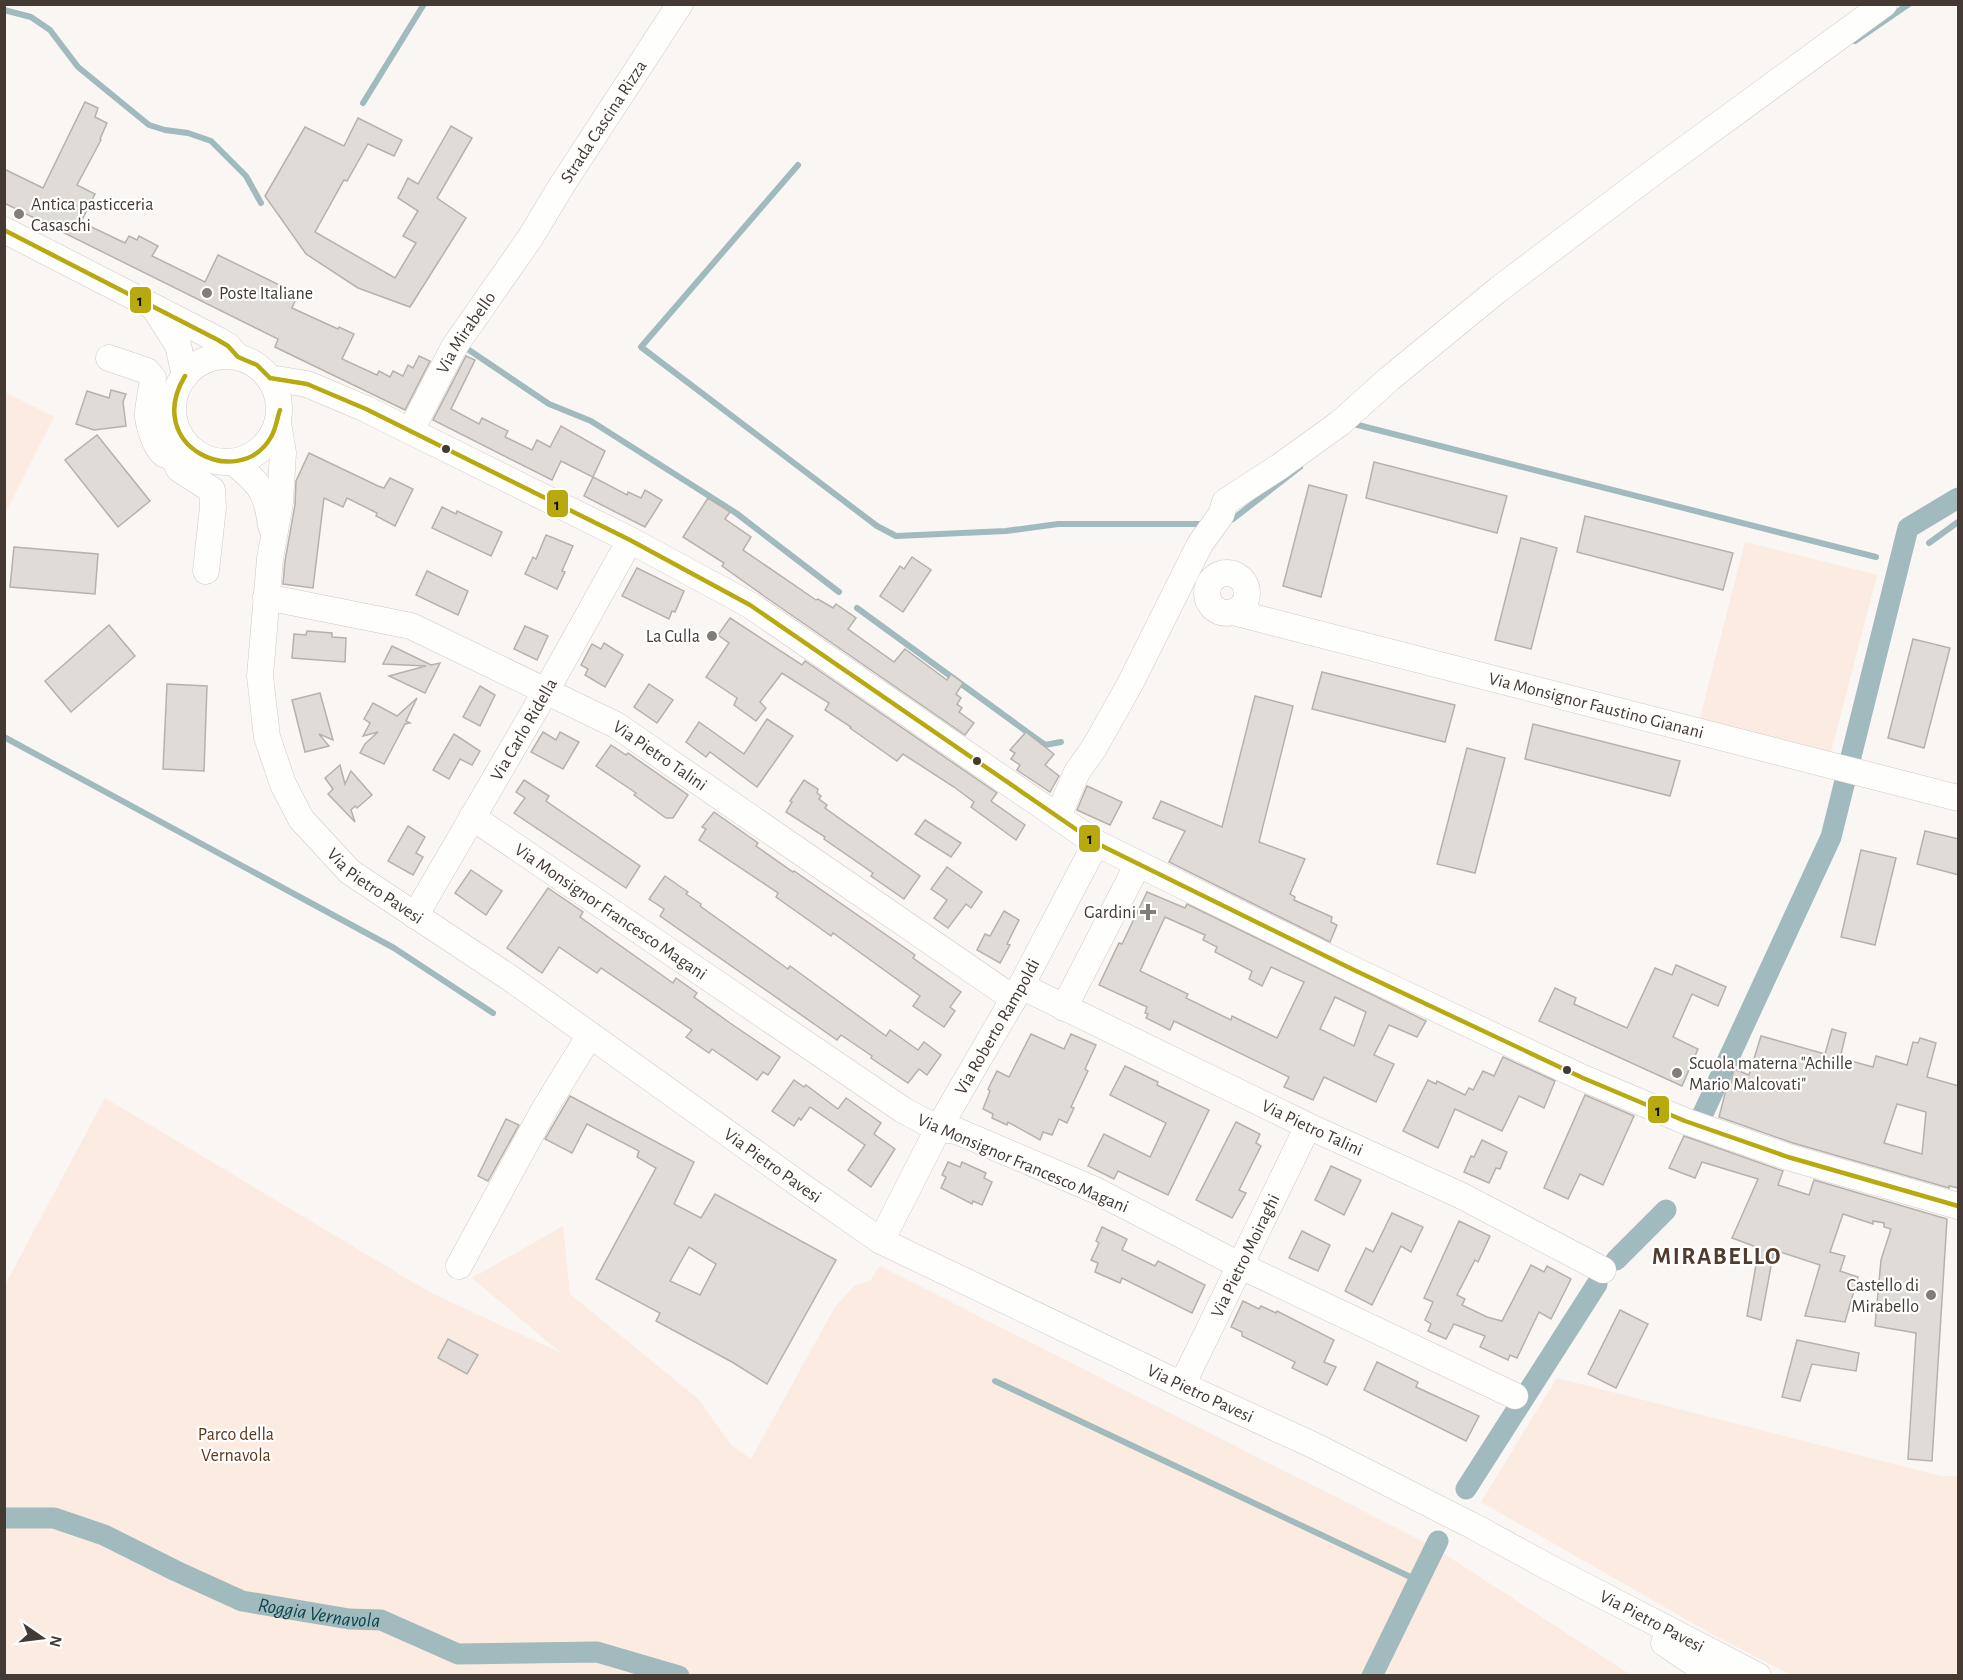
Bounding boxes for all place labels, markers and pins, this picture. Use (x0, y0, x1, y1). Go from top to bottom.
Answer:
place label: Antica pasticceria Casaschi (31, 196, 154, 235)
marker: Antica pasticceria Casaschi (12, 207, 26, 221)
place label: Poste Italiane (219, 285, 313, 303)
marker: Poste Italiane (200, 286, 214, 300)
unlabelled marker (440, 443, 452, 455)
place label: La Culla (646, 628, 700, 646)
marker: La Culla (705, 629, 719, 643)
unlabelled marker (971, 755, 983, 767)
place label: Gardini (1084, 904, 1136, 922)
marker: Gardini (1141, 905, 1155, 919)
place label: Scuola materna "Achille Mario Malcovati" (1689, 1055, 1853, 1094)
unlabelled marker (1561, 1064, 1573, 1076)
marker: Scuola materna "Achille Mario Malcovati" (1670, 1066, 1684, 1080)
place label: Castello di Mirabello (1846, 1277, 1919, 1316)
marker: Castello di Mirabello (1924, 1288, 1938, 1302)

